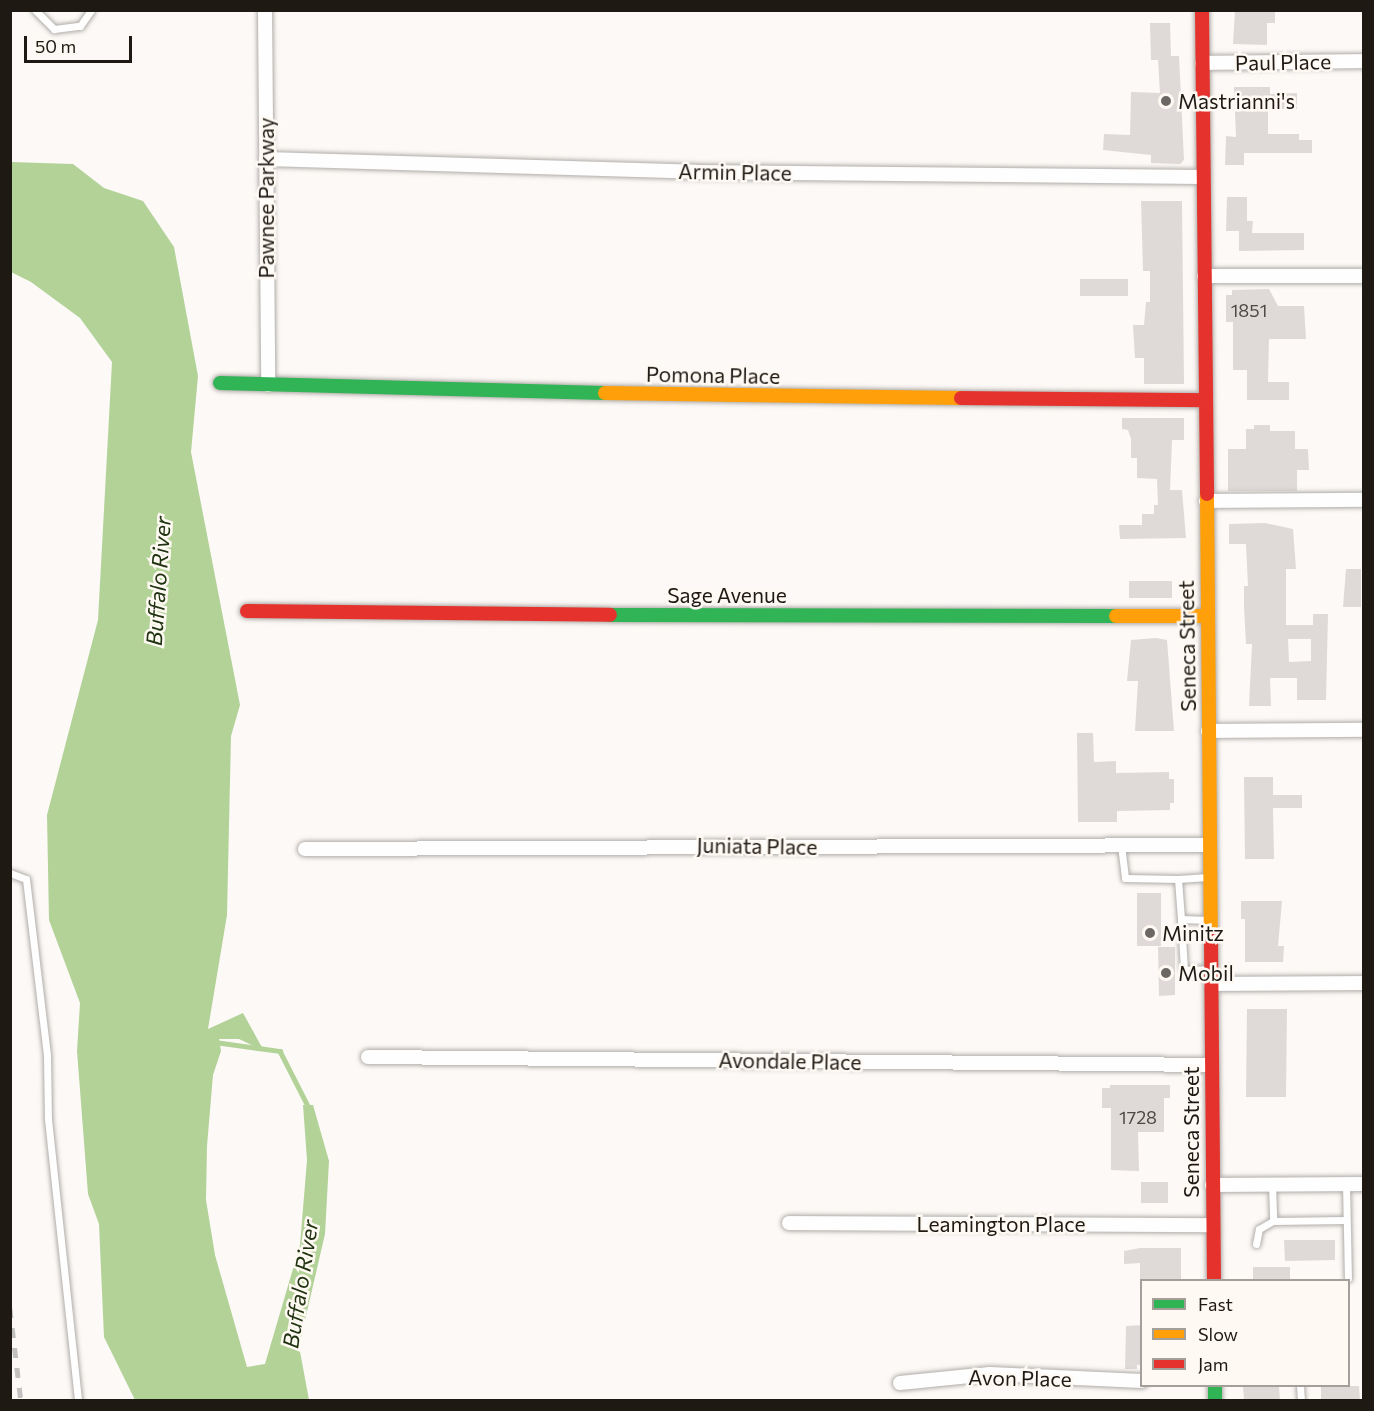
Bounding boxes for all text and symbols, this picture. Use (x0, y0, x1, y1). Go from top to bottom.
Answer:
scale bar (27, 24, 135, 62)
text: 50 m (35, 35, 76, 57)
street label: Paul Place (1235, 49, 1331, 75)
place label: Mastrianni's (1178, 88, 1295, 114)
marker: Mastrianni's (1159, 94, 1173, 108)
street label: Pawnee Parkway (253, 117, 279, 279)
street label: Armin Place (678, 158, 792, 186)
house number: 1851 (1231, 299, 1267, 321)
street label: Pomona Place (646, 361, 780, 389)
water label: Buffalo River (140, 516, 176, 646)
street label: Seneca Street (1173, 580, 1201, 712)
street label: Sage Avenue (667, 582, 787, 608)
street label: Juniata Place (696, 832, 818, 860)
place label: Minitz (1162, 920, 1224, 946)
marker: Minitz (1143, 926, 1157, 940)
place label: Mobil (1178, 960, 1234, 986)
marker: Mobil (1159, 966, 1173, 980)
street label: Avondale Place (718, 1047, 862, 1075)
street label: Seneca Street (1178, 1066, 1204, 1198)
house number: 1728 (1119, 1106, 1157, 1128)
street label: Leamington Place (916, 1211, 1086, 1237)
water label: Buffalo River (277, 1218, 323, 1350)
legend (1140, 1279, 1350, 1387)
text: Fast (1198, 1293, 1233, 1315)
text: Slow (1198, 1323, 1238, 1345)
text: Jam (1198, 1353, 1228, 1375)
street label: Avon Place (968, 1364, 1072, 1392)

